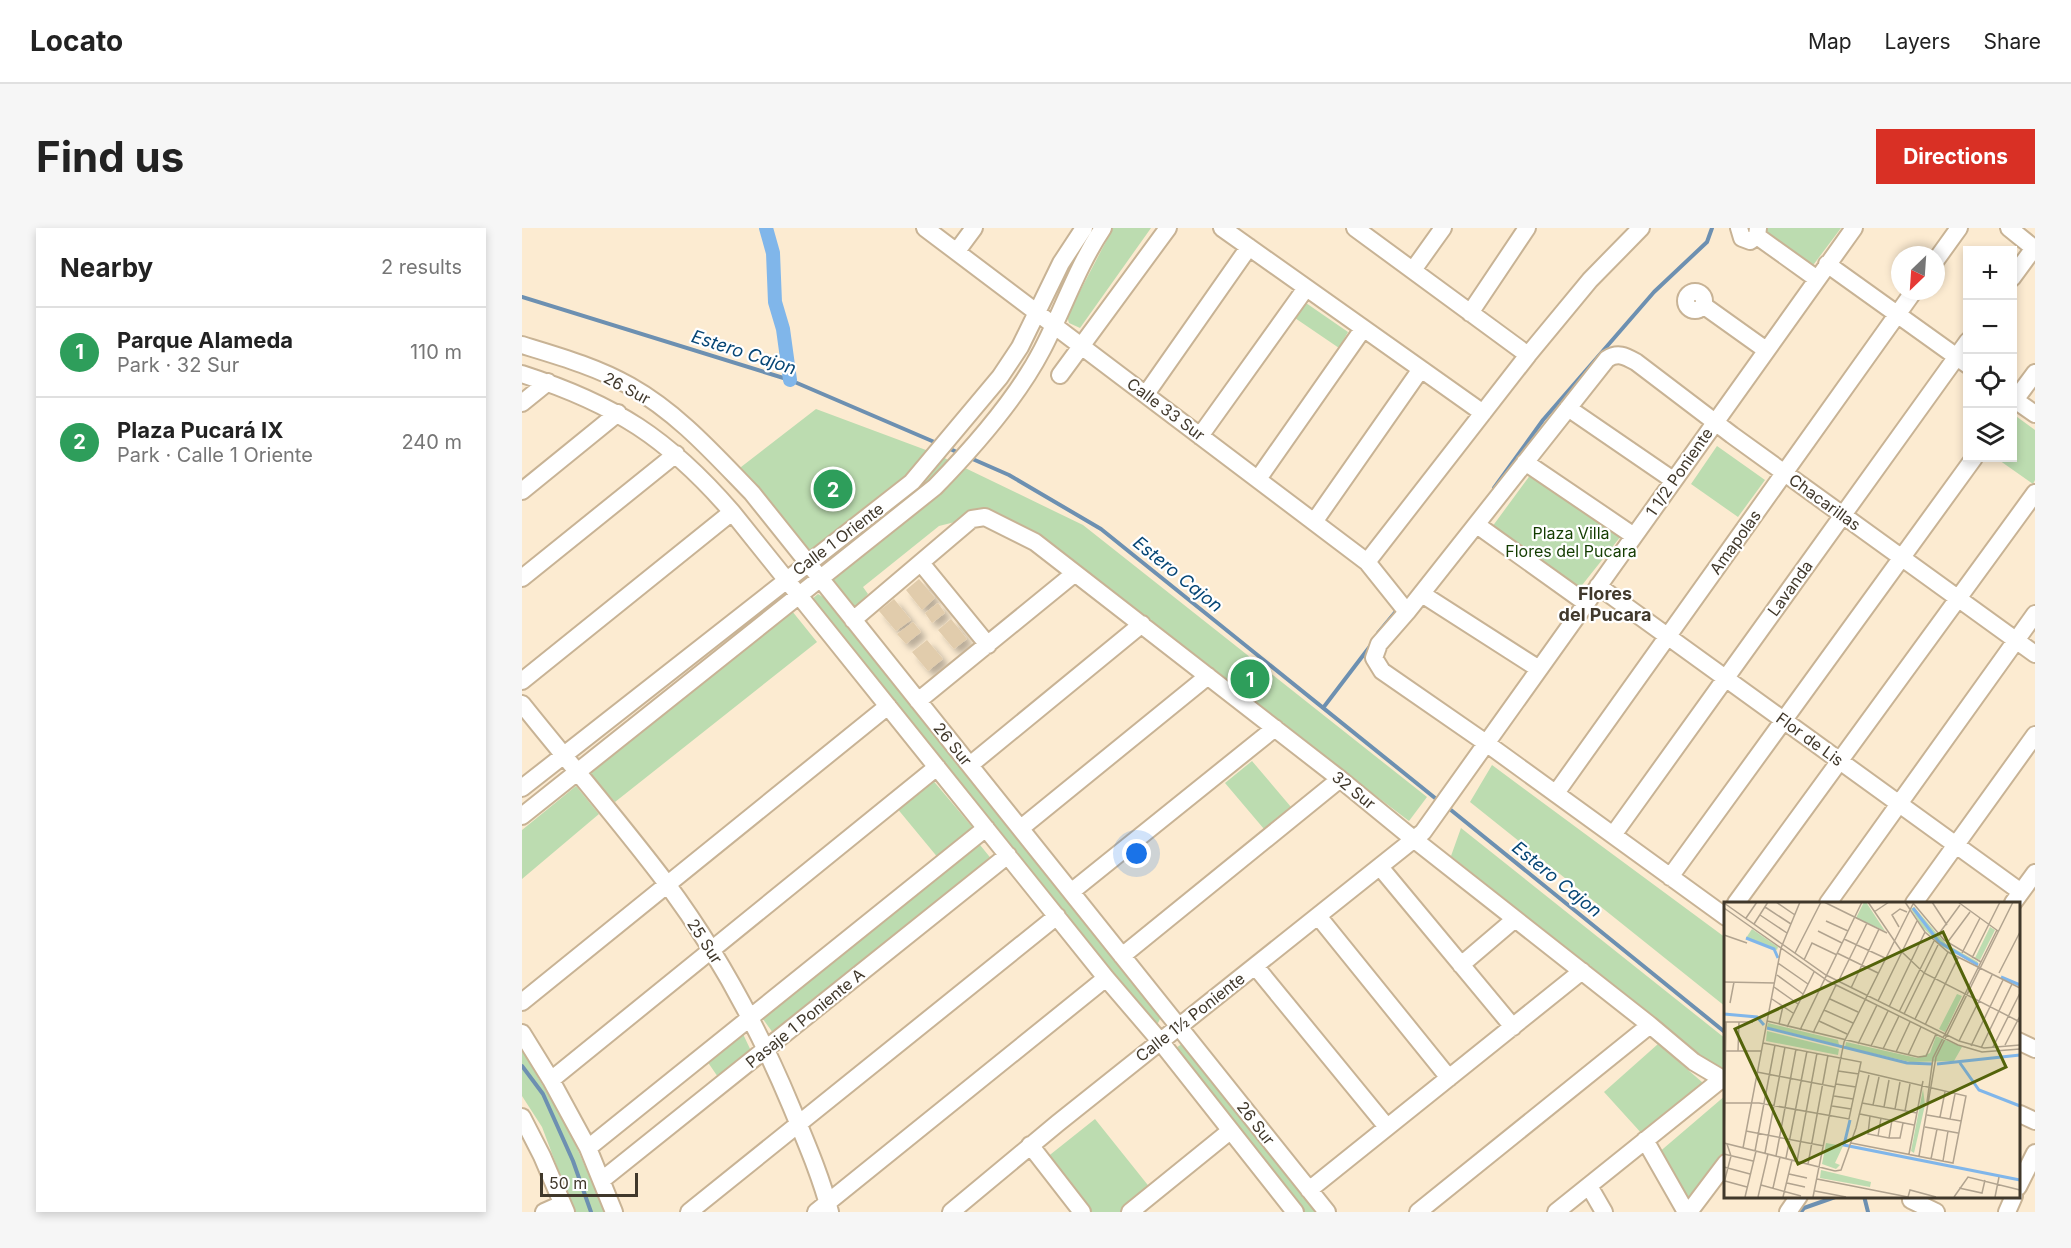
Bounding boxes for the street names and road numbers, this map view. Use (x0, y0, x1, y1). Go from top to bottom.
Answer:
street label: 26 Sur (600, 367, 654, 409)
street label: Calle 33 Sur (1123, 373, 1209, 445)
street label: 1 1/2 Poniente (1641, 424, 1717, 520)
street label: Chacarillas (1785, 469, 1865, 535)
street label: Calle 1 Oriente (789, 498, 887, 580)
street label: Amapolas (1705, 506, 1765, 578)
street label: Lavanda (1763, 556, 1817, 620)
street label: Flor de Lis (1772, 708, 1848, 770)
street label: 26 Sur (930, 718, 976, 770)
street label: 32 Sur (1328, 767, 1380, 813)
street label: 25 Sur (683, 915, 727, 967)
street label: Pasaje 1 Poniente A (742, 964, 868, 1072)
street label: Calle 1½ Poniente (1131, 968, 1249, 1066)
street label: 26 Sur (1233, 1097, 1279, 1149)

